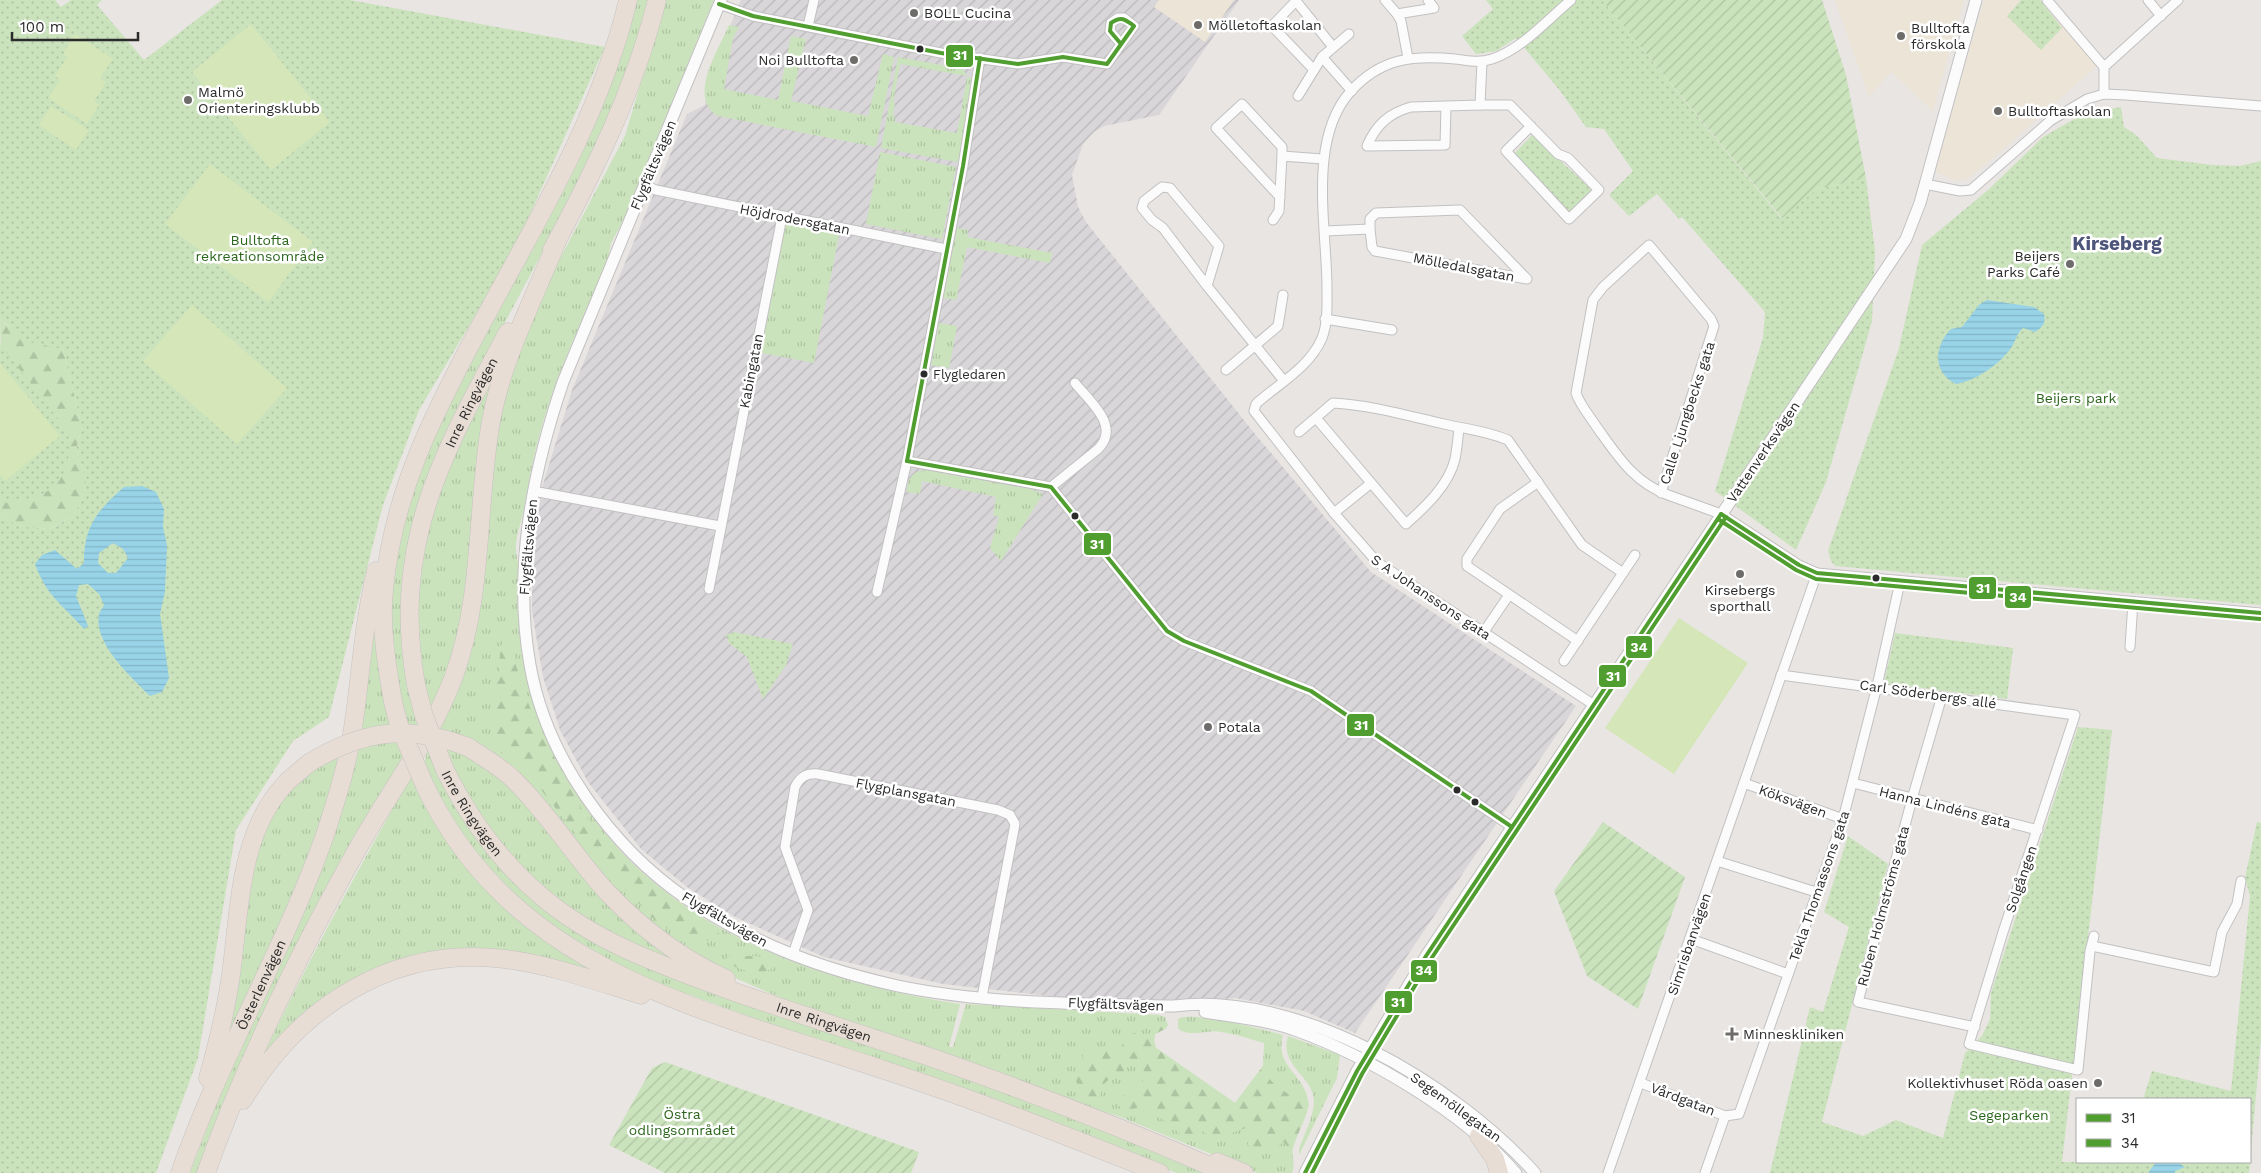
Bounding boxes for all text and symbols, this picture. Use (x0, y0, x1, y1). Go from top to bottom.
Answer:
place label: BOLL Cucina (924, 5, 1011, 21)
marker: BOLL Cucina (908, 7, 920, 19)
scale bar (12, 10, 139, 42)
place label: Mölletoftaskolan (1208, 17, 1322, 33)
text: 100 m (20, 18, 64, 36)
marker: Mölletoftaskolan (1192, 19, 1204, 31)
place label: Bulltofta förskola (1911, 20, 1970, 52)
marker: Bulltofta förskola (1895, 30, 1907, 42)
unlabelled marker (915, 44, 925, 54)
line badge: 31 (945, 44, 974, 68)
text: 31 (953, 47, 967, 63)
place label: Noi Bulltofta (758, 52, 844, 68)
marker: Noi Bulltofta (848, 54, 860, 66)
place label: Malmö Orienteringsklubb (198, 84, 320, 116)
marker: Malmö Orienteringsklubb (182, 94, 194, 106)
place label: Bulltoftaskolan (2008, 103, 2111, 119)
marker: Bulltoftaskolan (1992, 105, 2004, 117)
street label: Flygfältsvägen (627, 117, 679, 213)
street label: Höjdrodersgatan (738, 200, 852, 238)
park label: Bulltofta rekreationsområde (196, 232, 324, 264)
district label: Kirseberg (2072, 232, 2162, 255)
place label: Beijers Parks Café (1987, 248, 2060, 280)
street label: Mölledalsgatan (1412, 249, 1516, 285)
marker: Beijers Parks Café (2064, 258, 2076, 270)
street label: Kabingatan (736, 332, 766, 410)
street label: Calle Ljungbecks gata (1656, 339, 1718, 486)
street label: Inre Ringvägen (442, 355, 501, 450)
place label: Flygledaren (933, 367, 1006, 382)
marker: Flygledaren (919, 369, 929, 379)
park label: Beijers park (2036, 390, 2116, 406)
street label: Vattenverksvägen (1723, 398, 1803, 506)
street label: Flygfältsvägen (516, 498, 540, 596)
unlabelled marker (1070, 511, 1080, 521)
line badge: 31 (1083, 532, 1112, 556)
text: 31 (1090, 536, 1104, 552)
street label: S A Johanssons gata (1368, 551, 1494, 643)
marker: Kirsebergs sporthall (1734, 568, 1746, 580)
unlabelled marker (1871, 573, 1881, 583)
line badge: 31 (1968, 576, 1997, 600)
text: 31 (1976, 580, 1990, 596)
place label: Kirsebergs sporthall (1705, 582, 1775, 614)
line badge: 34 (2004, 585, 2032, 609)
text: 34 (2009, 589, 2027, 605)
line badge: 34 (1625, 635, 1653, 659)
text: 34 (1630, 639, 1648, 655)
line badge: 31 (1598, 664, 1627, 688)
text: 31 (1606, 668, 1620, 684)
street label: Carl Söderbergs allé (1858, 676, 1998, 712)
line badge: 31 (1346, 713, 1375, 737)
text: 31 (1354, 717, 1368, 733)
place label: Potala (1218, 719, 1261, 735)
marker: Potala (1202, 721, 1214, 733)
street label: Inre Ringvägen (438, 768, 506, 859)
street label: Flygplansgatan (855, 774, 957, 810)
street label: Köksvägen (1757, 781, 1829, 821)
street label: Hanna Lindéns gata (1877, 783, 2013, 831)
unlabelled marker (1452, 785, 1462, 795)
unlabelled marker (1470, 797, 1480, 807)
street label: Tekla Thomassons gata (1786, 808, 1852, 964)
street label: Ruben Holmströms gata (1854, 824, 1912, 988)
street label: Solgången (2002, 843, 2040, 915)
street label: Flygfältsvägen (679, 888, 771, 950)
street label: Simrisbanvägen (1664, 891, 1714, 997)
street label: Österlenvägen (233, 937, 289, 1032)
line badge: 34 (1410, 959, 1438, 983)
text: 34 (1415, 962, 1433, 978)
line badge: 31 (1384, 990, 1413, 1014)
street label: Flygfältsvägen (1068, 994, 1164, 1014)
text: 31 (1391, 994, 1405, 1010)
street label: Inre Ringvägen (774, 999, 874, 1045)
place label: Minneskliniken (1743, 1026, 1844, 1042)
marker: Minneskliniken (1725, 1027, 1739, 1041)
street label: Segemöllegatan (1407, 1069, 1505, 1145)
place label: Kollektivhuset Röda oasen (1907, 1075, 2088, 1091)
marker: Kollektivhuset Röda oasen (2092, 1077, 2104, 1089)
street label: Vårdgatan (1648, 1079, 1718, 1119)
legend (2076, 1098, 2251, 1163)
park label: Östra odlingsområdet (629, 1106, 735, 1138)
park label: Segeparken (1969, 1107, 2049, 1123)
text: 31 (2121, 1109, 2136, 1127)
text: 34 (2121, 1134, 2139, 1152)

